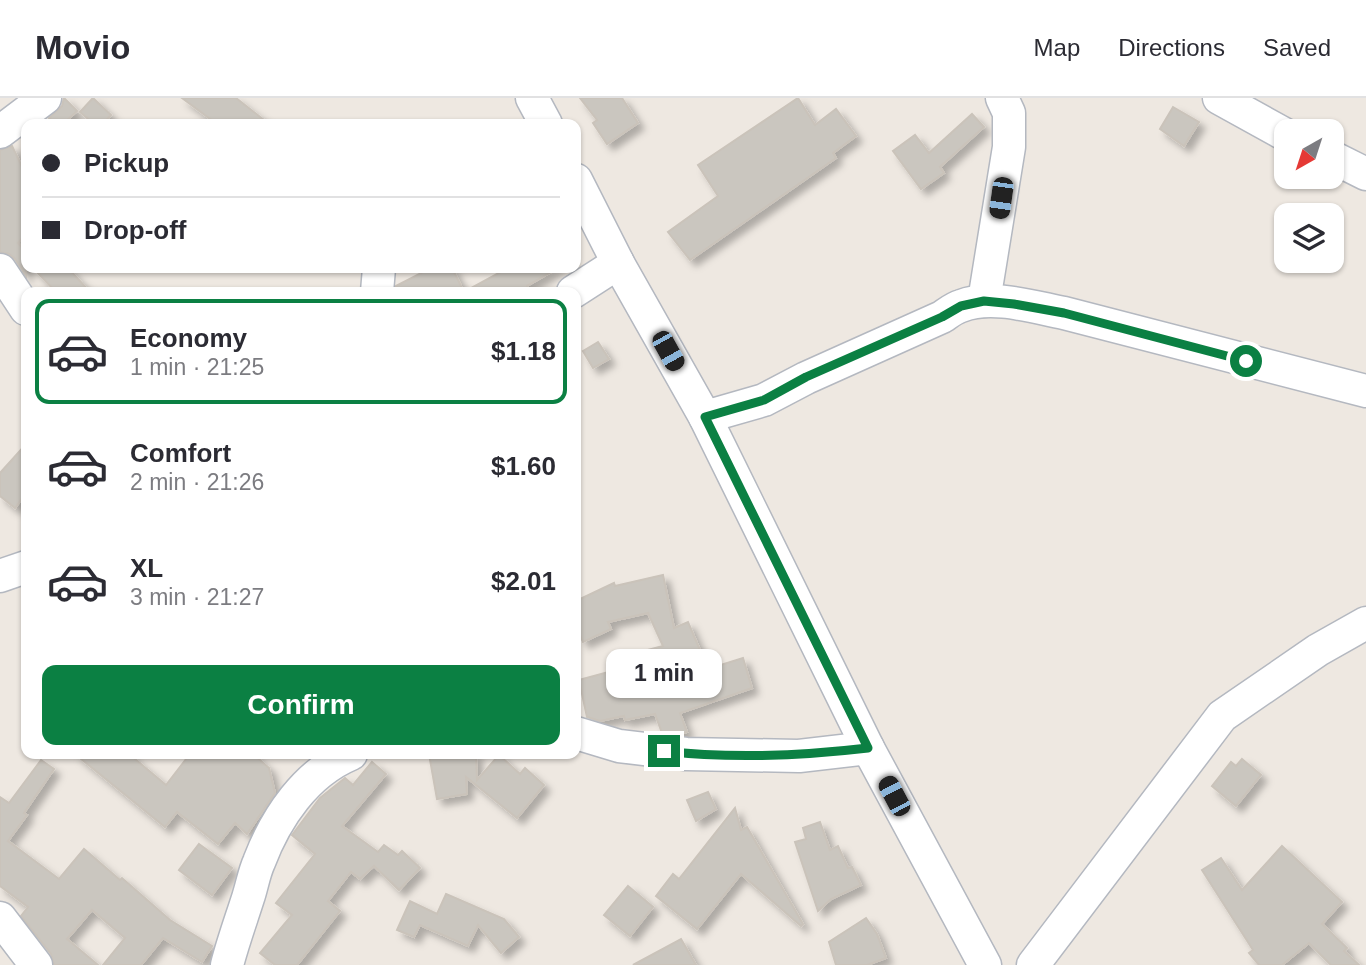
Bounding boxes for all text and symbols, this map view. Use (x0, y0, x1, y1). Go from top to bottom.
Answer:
text: Movio (35, 29, 130, 66)
text: Map (1034, 34, 1080, 61)
text: Directions (1118, 34, 1225, 61)
text: Saved (1263, 34, 1331, 61)
north arrow (1274, 119, 1344, 189)
map controls (1274, 119, 1344, 273)
text: Pickup (84, 148, 169, 178)
car (988, 176, 1015, 220)
button: layers (1274, 203, 1344, 273)
text: Drop-off (84, 215, 187, 245)
icon: car (46, 320, 109, 383)
text: Economy (130, 323, 247, 353)
car (649, 328, 688, 374)
text: $1.18 (491, 336, 556, 366)
route start (1230, 345, 1262, 377)
text: 1 min · 21:25 (130, 354, 264, 380)
icon: car (46, 435, 109, 498)
text: Comfort (130, 438, 231, 468)
text: $1.60 (491, 451, 556, 481)
text: 2 min · 21:26 (130, 469, 264, 495)
icon: car (46, 550, 109, 613)
text: XL (130, 553, 163, 583)
text: $2.01 (491, 566, 556, 596)
text: 3 min · 21:27 (130, 584, 264, 610)
callout: 1 min (606, 650, 722, 698)
text: 1 min (634, 660, 694, 686)
button: Confirm (42, 665, 560, 745)
route end (648, 735, 680, 767)
car (875, 773, 914, 819)

